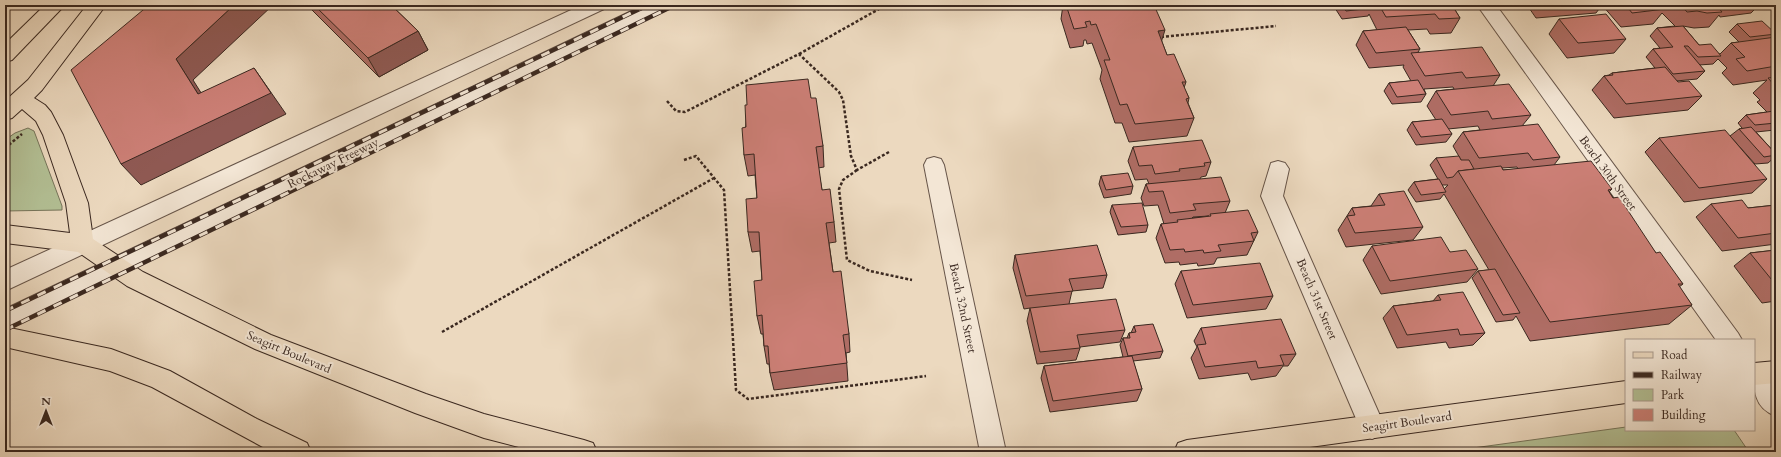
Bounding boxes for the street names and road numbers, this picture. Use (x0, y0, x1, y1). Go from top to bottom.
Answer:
street label: Beach 30th Street (1575, 132, 1641, 214)
street label: Rockaway Freeway (285, 134, 382, 192)
street label: Beach 31st Street (1293, 256, 1341, 342)
street label: Beach 32nd Street (946, 262, 980, 355)
street label: Seagirt Boulevard (245, 327, 334, 377)
street label: Seagirt Boulevard (1361, 408, 1453, 436)

